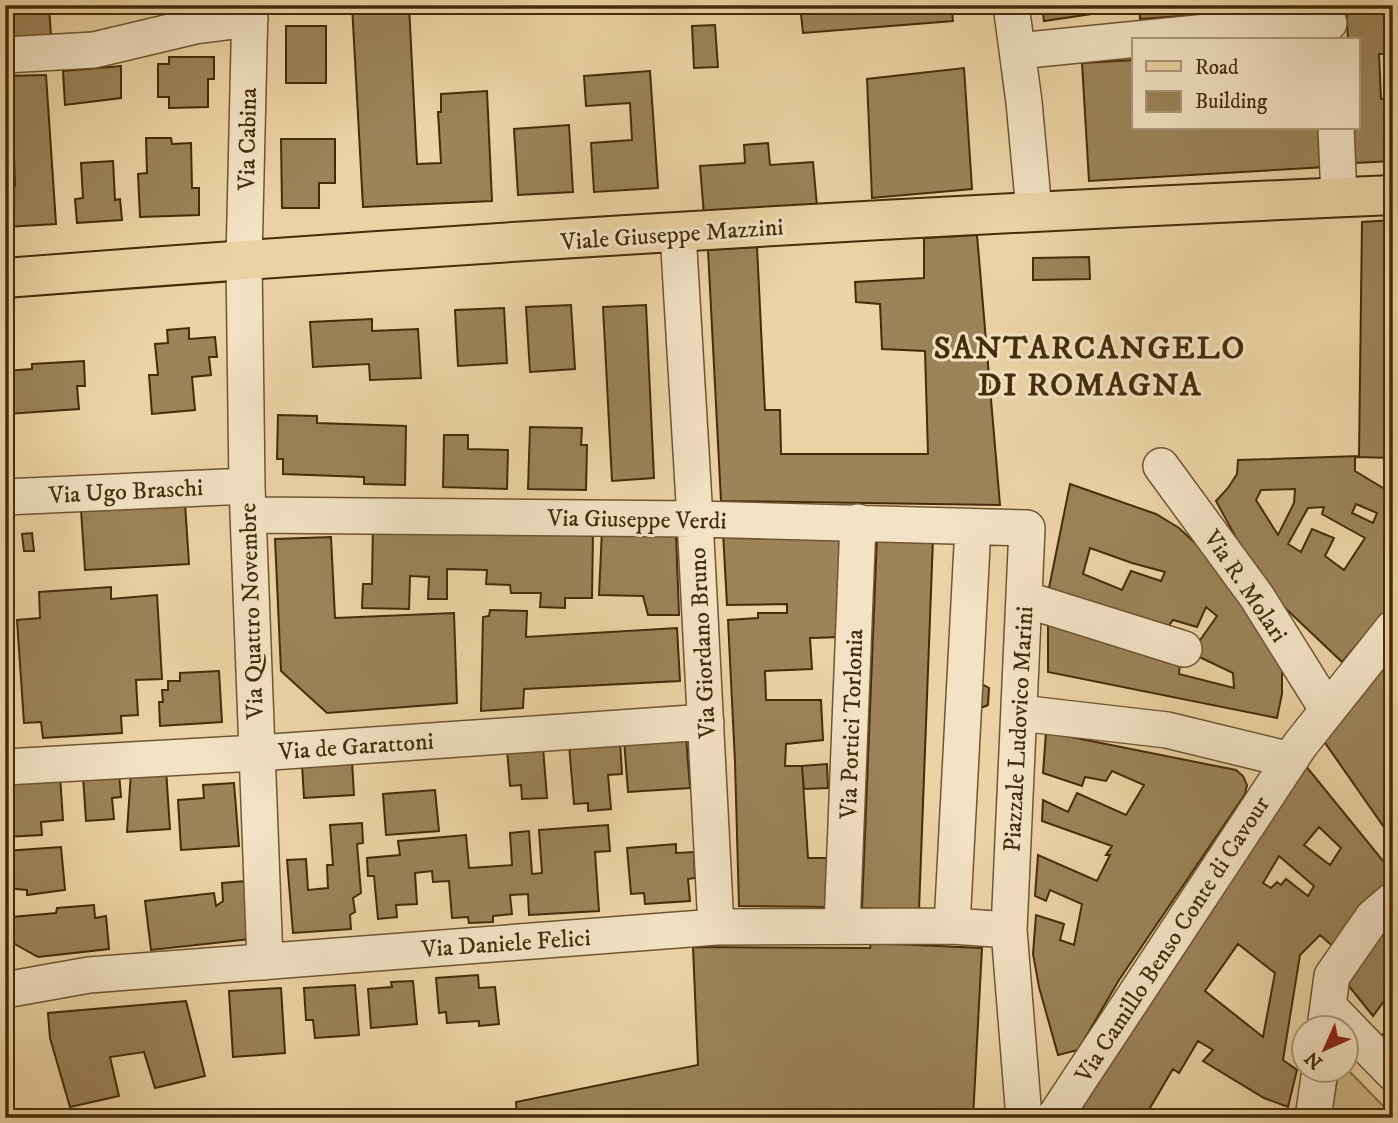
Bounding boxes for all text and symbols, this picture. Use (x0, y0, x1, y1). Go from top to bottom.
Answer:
legend (1132, 38, 1360, 130)
text: Road (1195, 55, 1239, 81)
street label: Via Cabina (232, 87, 264, 192)
text: Building (1195, 89, 1268, 115)
street label: Viale Giuseppe Mazzini (559, 212, 784, 258)
district label: SANTARCANGELO DI ROMAGNA (934, 329, 1246, 406)
street label: Via Ugo Braschi (47, 473, 204, 511)
street label: Via Quattro Novembre (233, 502, 271, 721)
street label: Via Giuseppe Verdi (546, 503, 727, 537)
street label: Via R. Molari (1196, 524, 1294, 648)
street label: Via Giordano Bruno (683, 547, 723, 740)
street label: Piazzale Ludovico Marini (998, 605, 1040, 853)
street label: Via Portici Torlonia (834, 628, 870, 820)
street label: Via de Garattoni (276, 727, 435, 767)
street label: Via Camillo Benso Conte di Cavour (1068, 791, 1277, 1089)
street label: Via Daniele Felici (419, 923, 592, 965)
north arrow (1290, 1014, 1360, 1084)
text: N (1300, 1046, 1328, 1074)

